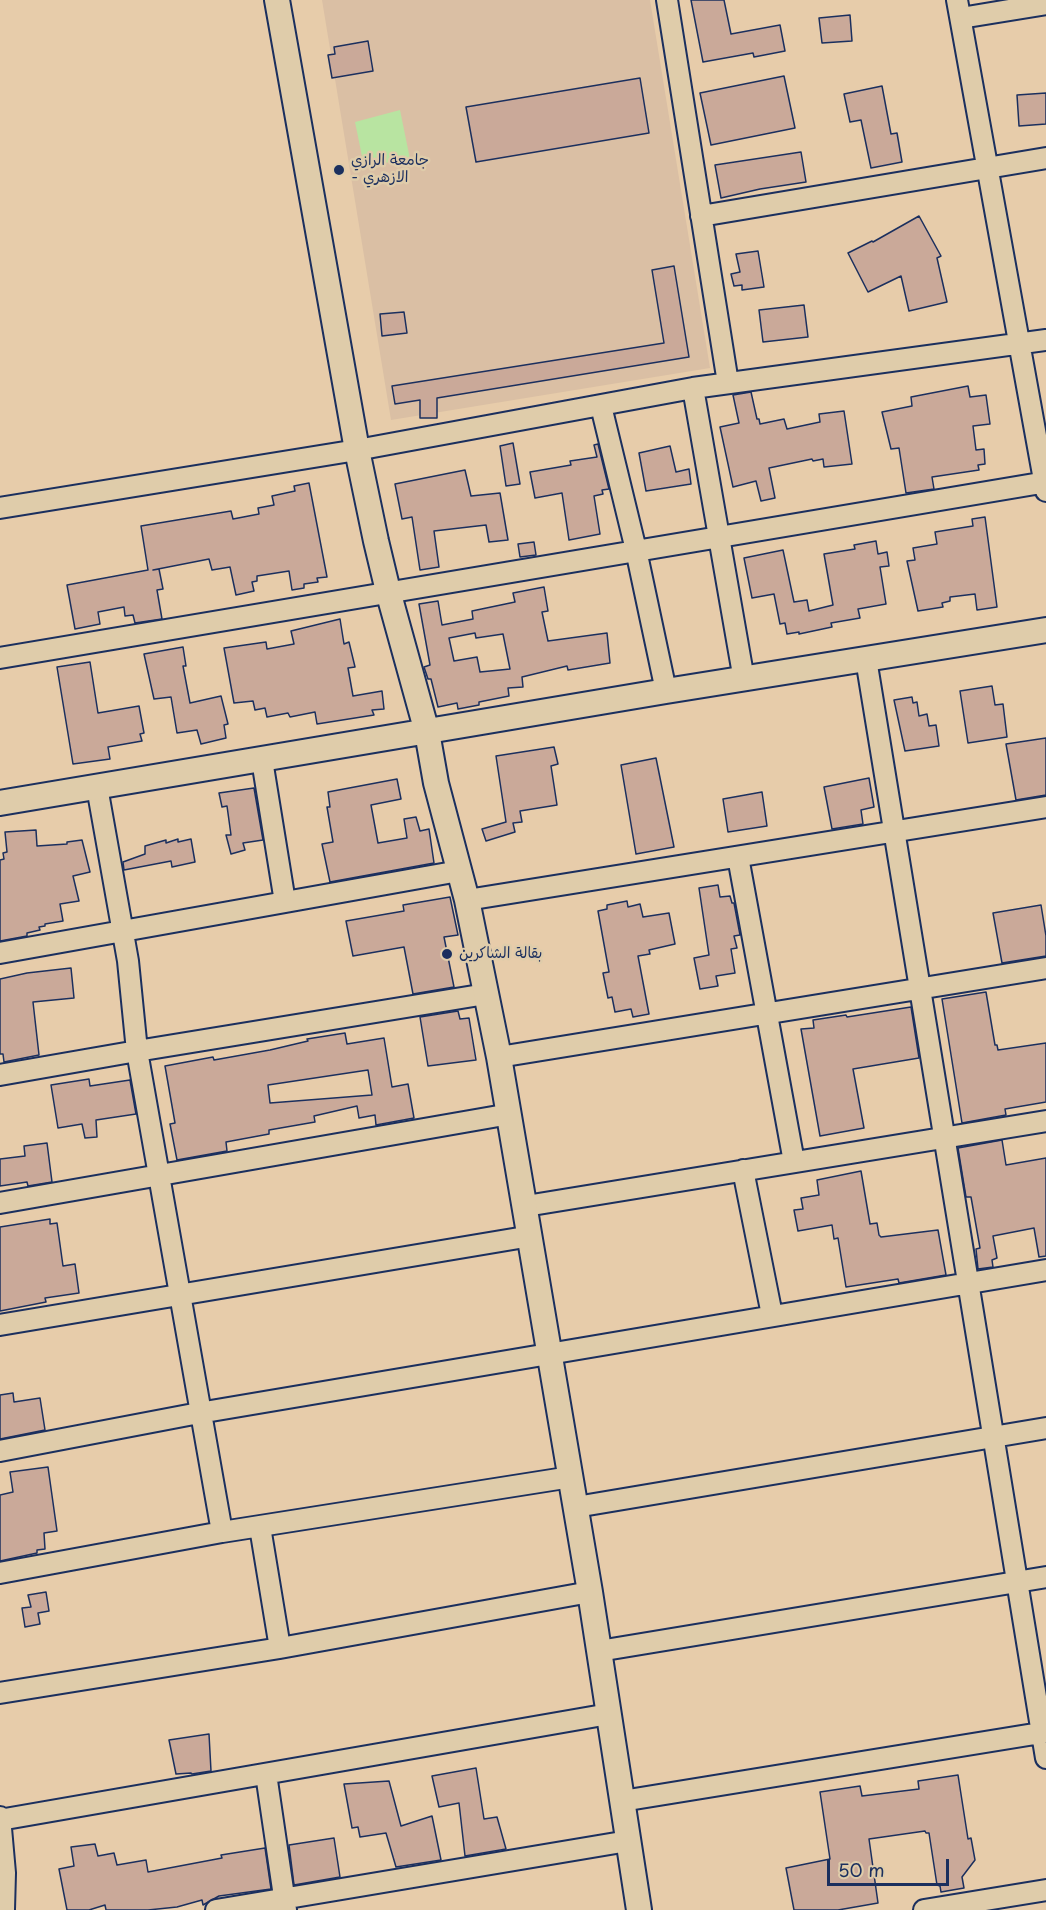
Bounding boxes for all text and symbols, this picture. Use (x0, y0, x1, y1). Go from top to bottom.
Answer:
place label: جامعة الرازي - الازهري (351, 152, 429, 187)
marker: جامعة الرازي - الازهري (332, 163, 346, 177)
place label: بقالة الشاكرين (459, 945, 542, 963)
marker: بقالة الشاكرين (440, 947, 454, 961)
scale bar (830, 1847, 952, 1885)
text: 50 m (838, 1856, 885, 1883)

